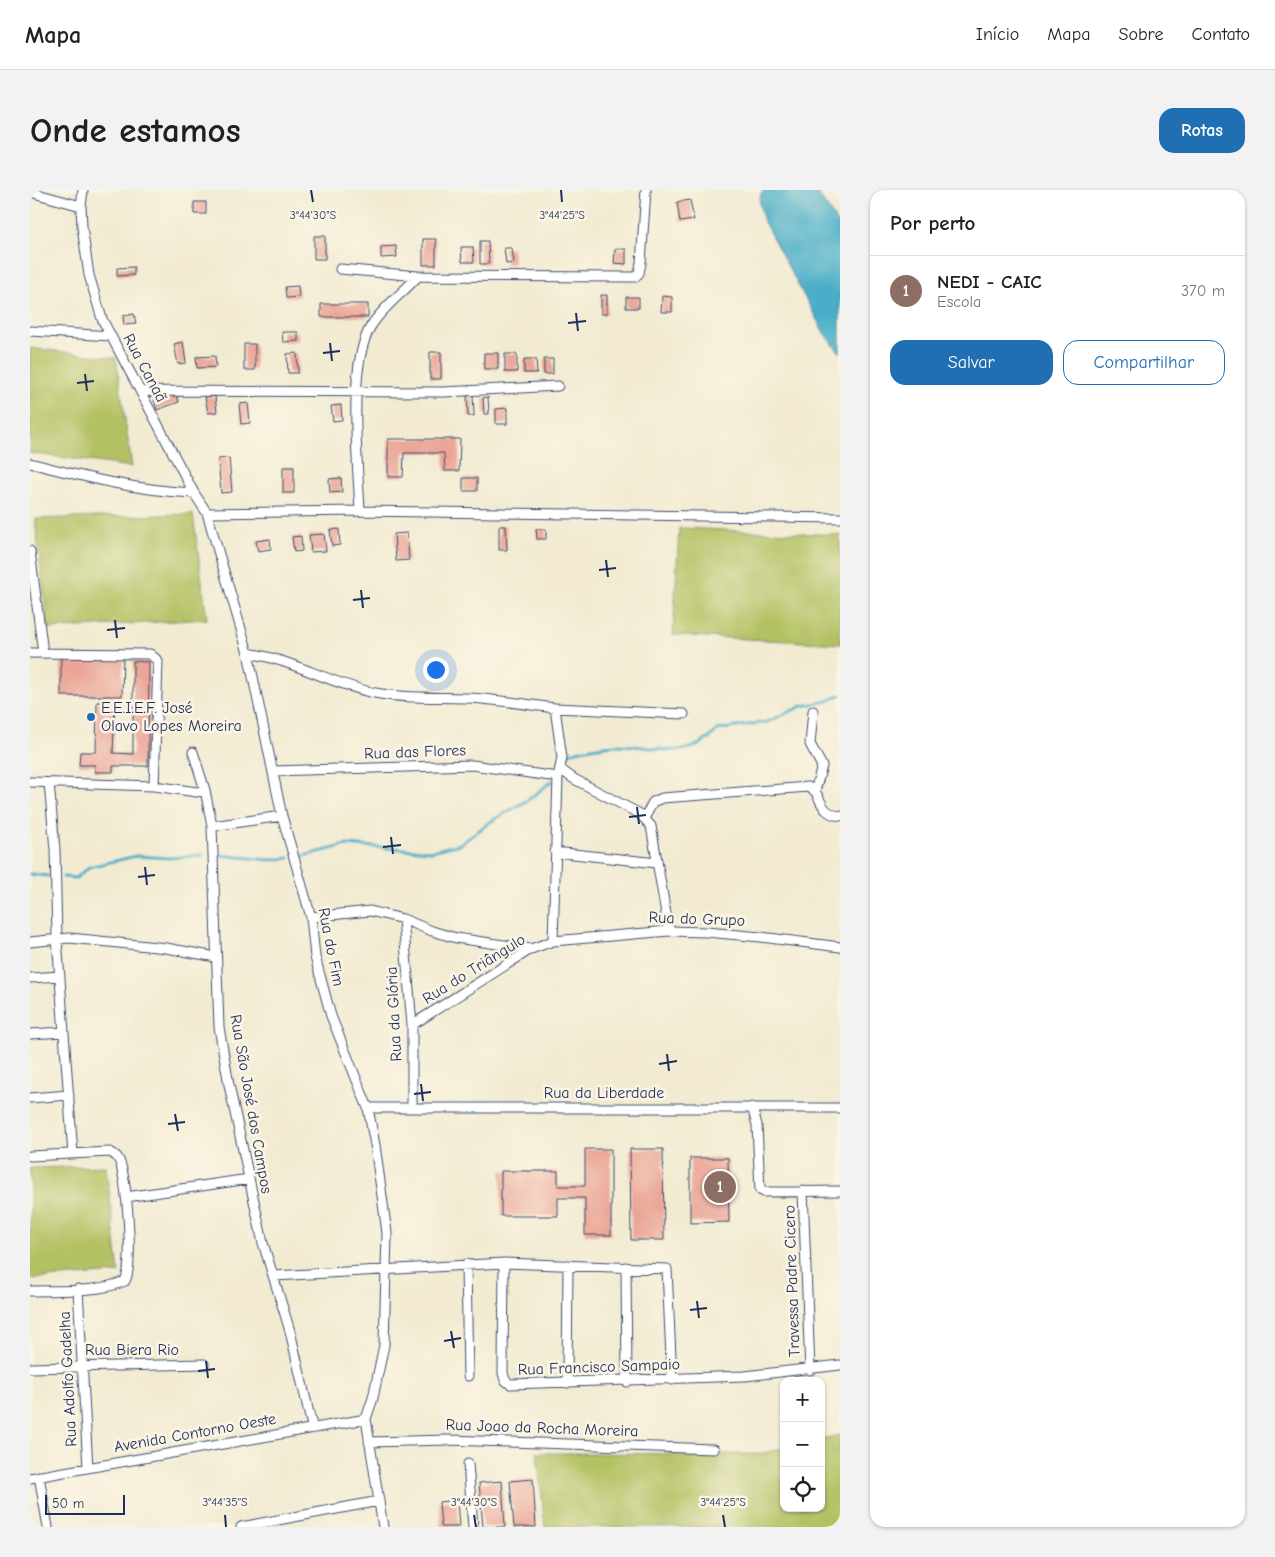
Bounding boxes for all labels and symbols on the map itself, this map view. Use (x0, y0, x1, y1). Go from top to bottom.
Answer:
text: 3°44'30"S (290, 208, 337, 222)
text: 3°44'25"S (539, 208, 585, 222)
street label: Rua Canaã (120, 331, 170, 405)
your location (423, 657, 449, 683)
place label: E.E.I.E.F. José Olavo Lopes Moreira (101, 699, 242, 735)
marker: E.E.I.E.F. José Olavo Lopes Moreira (85, 711, 97, 723)
street label: Rua das Flores (364, 741, 467, 763)
street label: Rua do Fim (315, 906, 347, 988)
street label: Rua do Grupo (648, 908, 746, 930)
street label: Rua do Triângulo (419, 930, 529, 1008)
street label: Rua da Glória (383, 966, 405, 1062)
street label: Rua São José dos Campos (226, 1013, 276, 1195)
street label: Rua da Liberdade (544, 1084, 664, 1102)
pin: 1 (704, 1168, 736, 1206)
street label: Travessa Padre Cicero (780, 1205, 804, 1357)
street label: Rua Adolfo Gadelha (55, 1311, 81, 1447)
street label: Rua Biera Rio (85, 1341, 179, 1359)
street label: Rua Francisco Sampaio (518, 1355, 680, 1379)
street label: Avenida Contorno Oeste (113, 1410, 277, 1456)
street label: Rua Joao da Rocha Moreira (445, 1416, 639, 1440)
scale bar (45, 1492, 125, 1515)
text: 3°44'35"S (202, 1495, 248, 1509)
text: 3°44'30"S (451, 1495, 498, 1509)
text: 3°44'25"S (700, 1495, 746, 1509)

